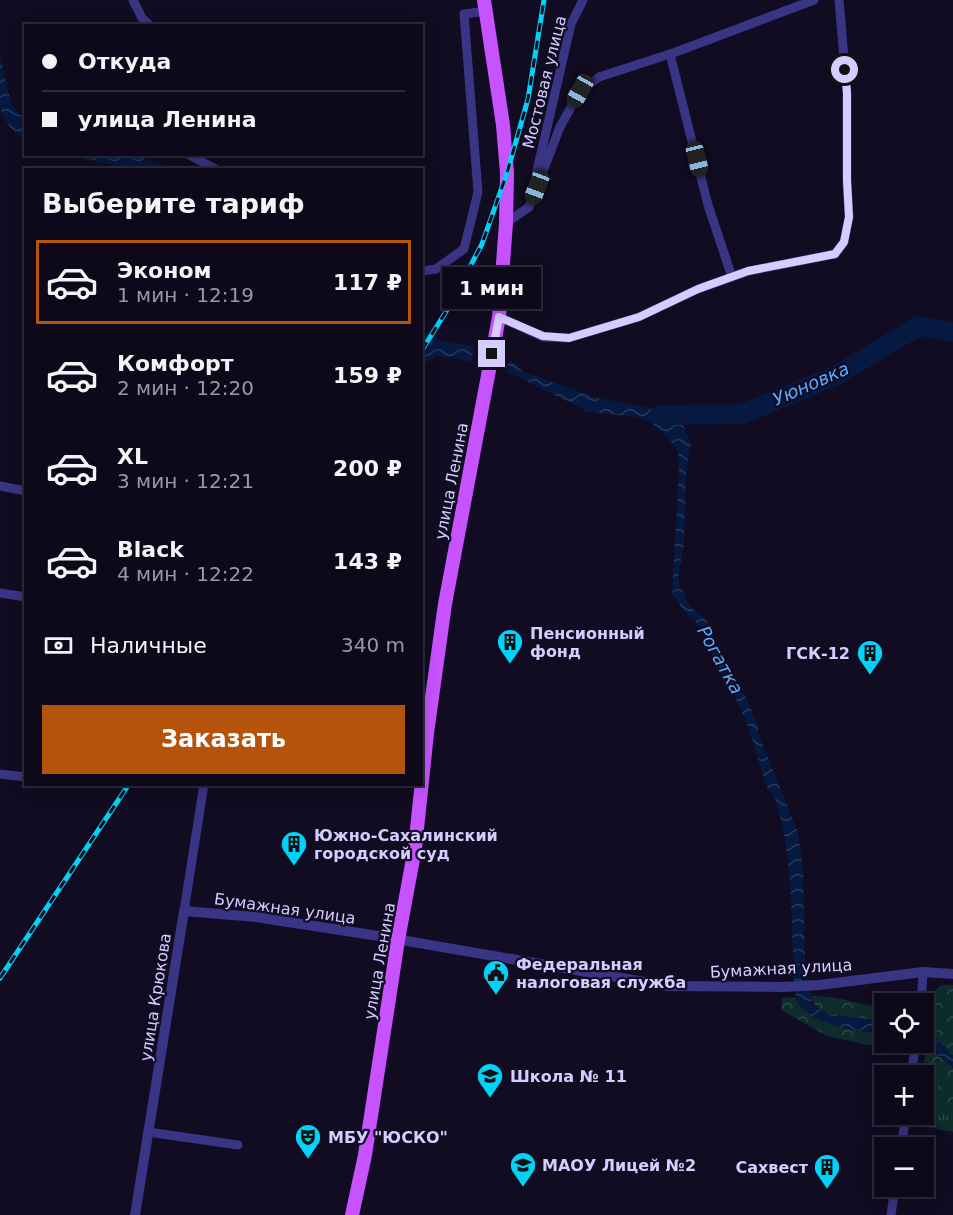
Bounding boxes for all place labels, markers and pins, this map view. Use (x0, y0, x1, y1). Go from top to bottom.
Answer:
place label: Пенсионный фонд (530, 624, 645, 661)
building icon: Пенсионный фонд (495, 627, 525, 665)
building icon: ГСК-12 (855, 638, 885, 676)
place label: ГСК-12 (786, 644, 850, 663)
place label: Южно-Сахалинский городской суд (314, 826, 498, 863)
building icon: Южно-Сахалинский городской суд (279, 829, 309, 867)
place label: Федеральная налоговая служба (516, 955, 686, 992)
public building icon: Федеральная налоговая служба (481, 958, 511, 996)
school or university icon: Школа № 11 (475, 1061, 505, 1099)
place label: Школа № 11 (510, 1067, 627, 1086)
theatre icon: МБУ "ЮСКО" (293, 1122, 323, 1160)
place label: МБУ "ЮСКО" (328, 1128, 448, 1147)
school or university icon: МАОУ Лицей №2 (508, 1150, 538, 1188)
building icon: Сахвест (812, 1152, 842, 1190)
place label: МАОУ Лицей №2 (542, 1156, 696, 1175)
place label: Сахвест (735, 1158, 809, 1177)

